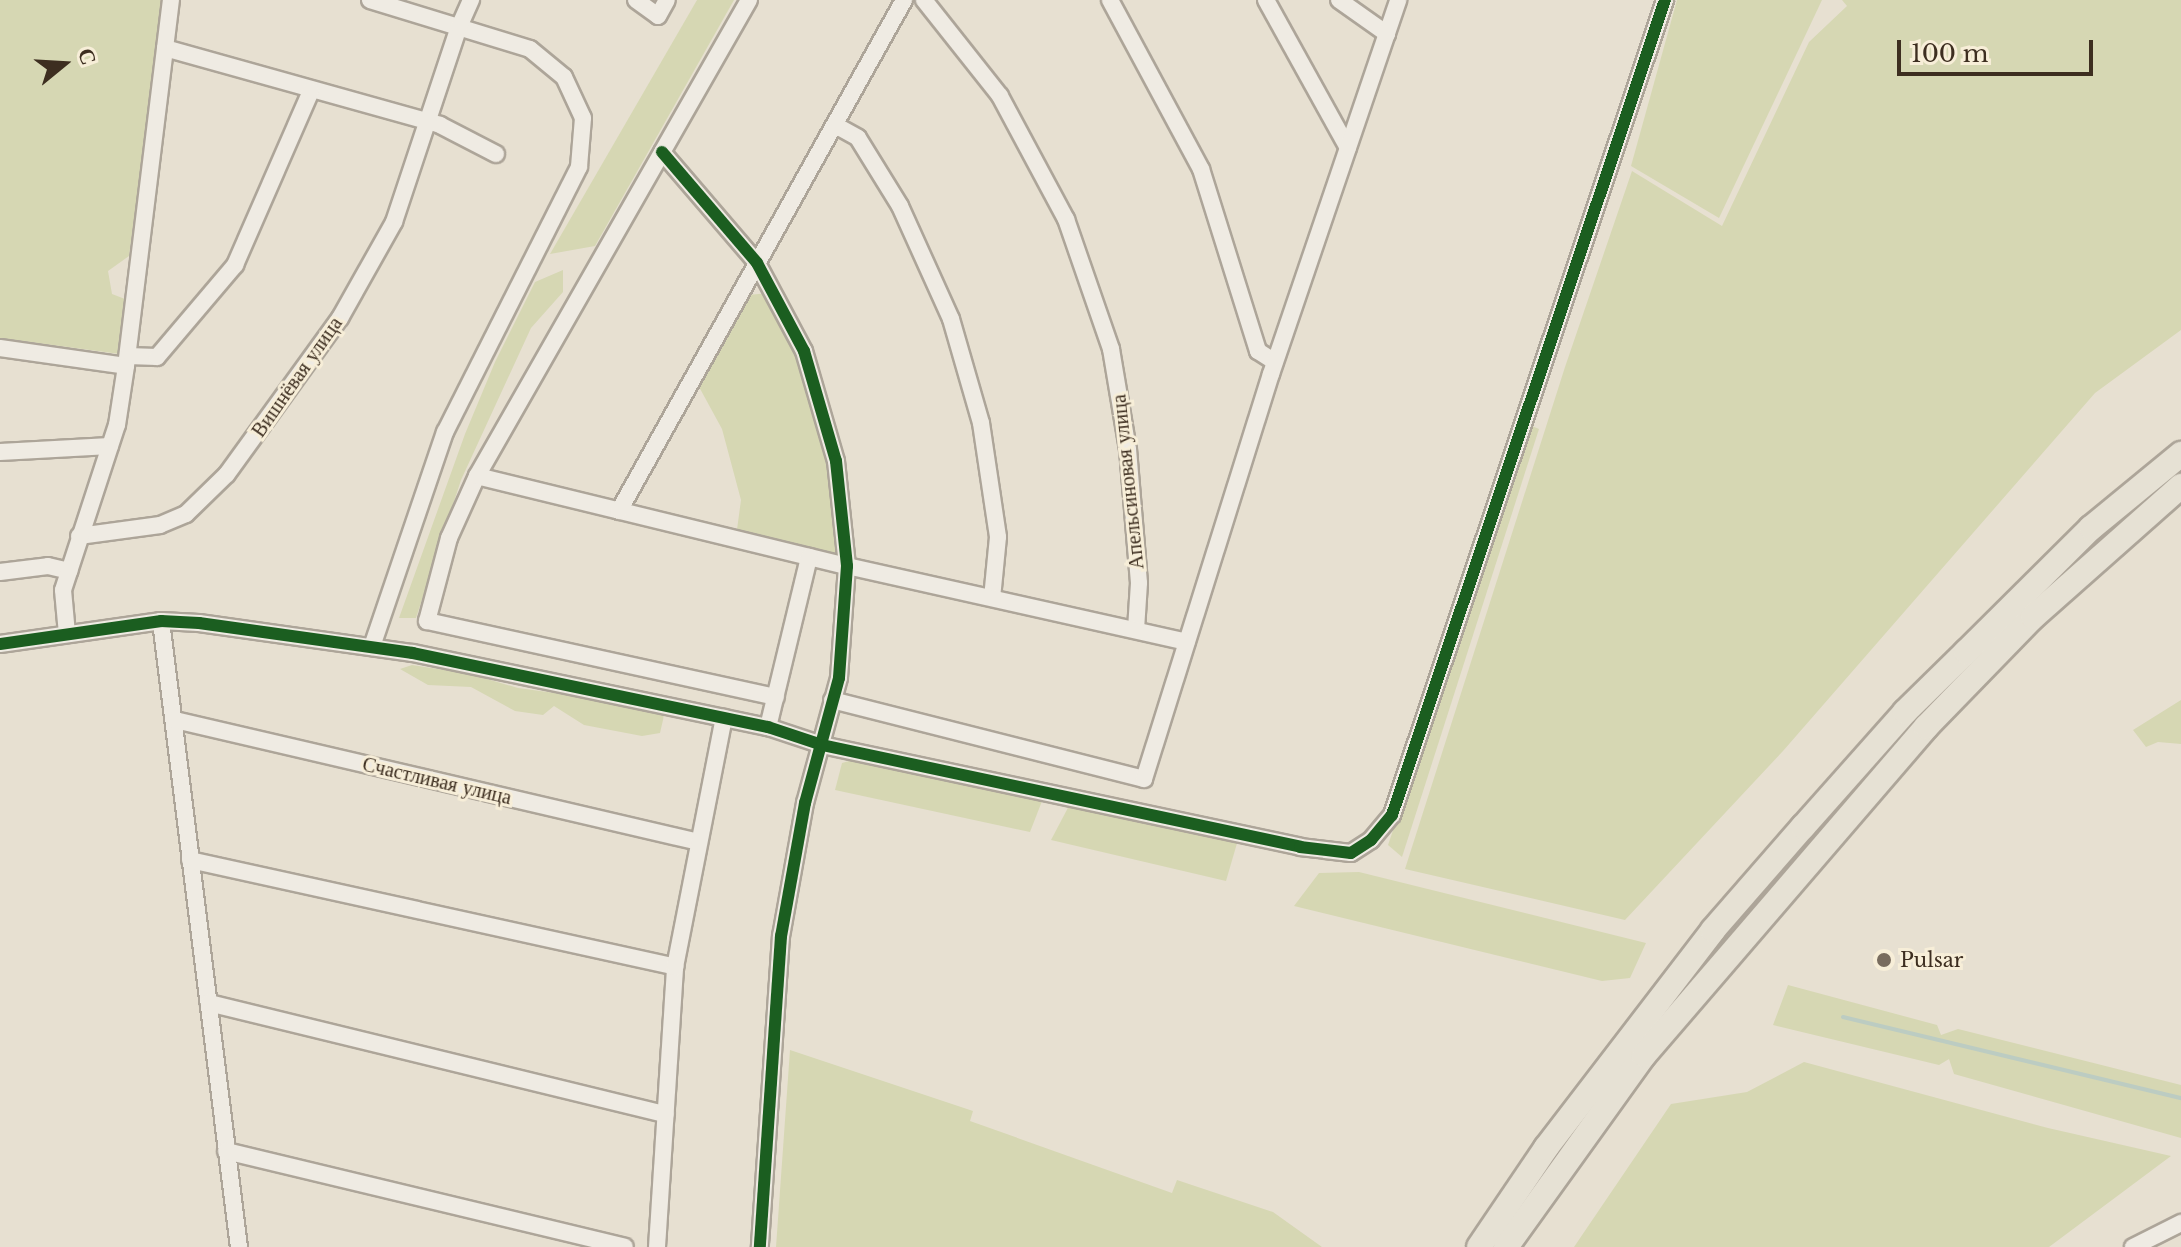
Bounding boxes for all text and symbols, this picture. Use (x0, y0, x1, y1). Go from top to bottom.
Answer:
north arrow (24, 24, 104, 104)
scale bar (1901, 24, 2097, 74)
text: 100 m (1911, 39, 1989, 68)
text: С (72, 45, 103, 68)
street label: Вишнёвая улица (247, 312, 347, 442)
street label: Апельсиновая улица (1107, 393, 1149, 571)
street label: Счастливая улица (360, 752, 514, 810)
place label: Pulsar (1900, 948, 1963, 972)
marker: Pulsar (1875, 951, 1893, 969)

